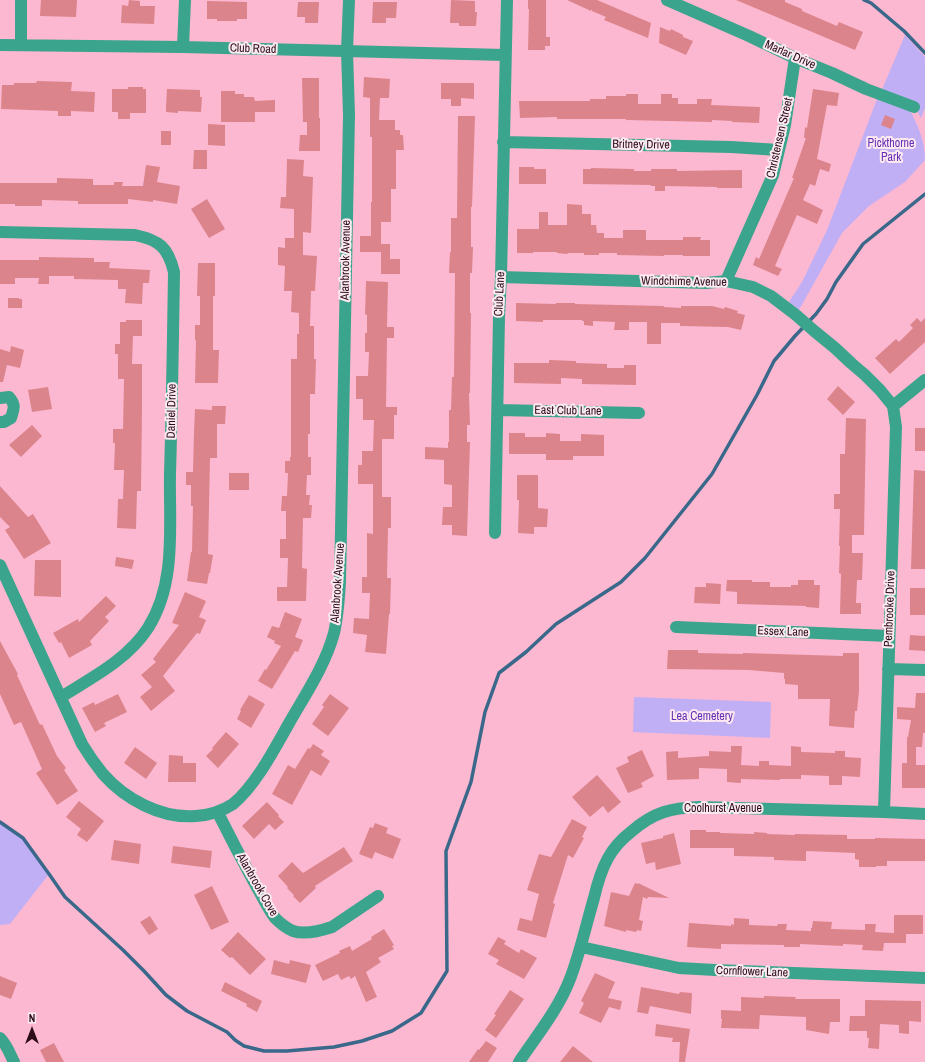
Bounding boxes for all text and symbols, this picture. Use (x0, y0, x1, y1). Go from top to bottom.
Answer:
street label: Marlar Drive (762, 37, 818, 73)
street label: Club Road (230, 41, 276, 57)
street label: Christensen Street (764, 96, 796, 180)
street label: Britney Drive (612, 137, 670, 153)
park label: Pickthorne Park (867, 137, 915, 165)
street label: Alanbrook Avenue (338, 220, 354, 300)
street label: Club Lane (492, 271, 508, 317)
street label: Windchime Avenue (641, 274, 727, 290)
street label: Daniel Drive (164, 384, 180, 438)
street label: East Club Lane (534, 403, 602, 419)
street label: Alanbrook Avenue (328, 542, 348, 624)
street label: Pembrooke Drive (881, 570, 899, 648)
street label: Essex Lane (757, 624, 809, 640)
park label: Lea Cemetery (671, 710, 733, 724)
street label: Coolhurst Avenue (684, 802, 762, 816)
street label: Alanbrook Cove (233, 851, 281, 919)
street label: Cornflower Lane (716, 964, 788, 980)
north arrow (12, 1010, 52, 1050)
text: N (29, 1011, 35, 1025)

